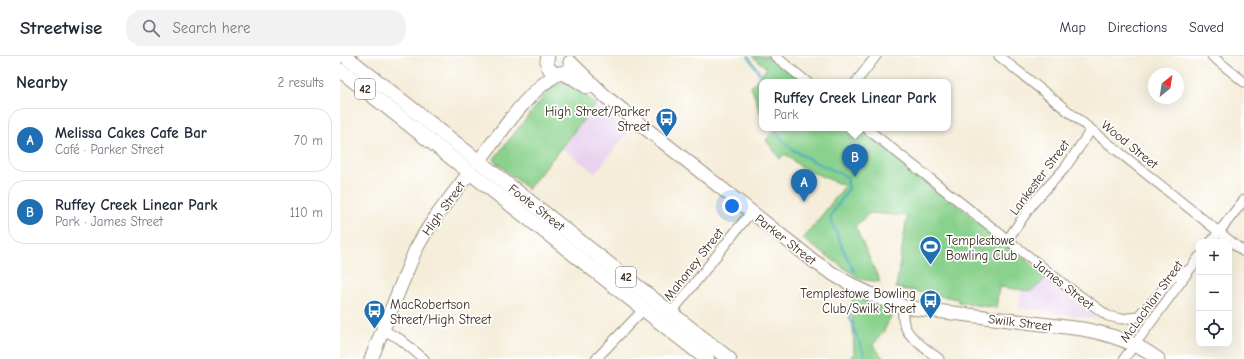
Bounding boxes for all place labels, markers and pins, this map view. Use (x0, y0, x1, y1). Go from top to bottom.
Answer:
place label: High Street/Parker Street (545, 104, 651, 134)
bus stop icon: High Street/Parker Street (653, 105, 679, 138)
pin: B (842, 144, 868, 177)
pin: A (791, 169, 817, 202)
place label: Templestowe Bowling Club (946, 233, 1017, 263)
sports icon: Templestowe Bowling Club (918, 234, 944, 267)
place label: Templestowe Bowling Club/Swilk Street (800, 286, 917, 316)
bus stop icon: Templestowe Bowling Club/Swilk Street (918, 287, 944, 320)
place label: MacRobertson Street/High Street (390, 297, 493, 327)
bus stop icon: MacRobertson Street/High Street (361, 298, 387, 331)

